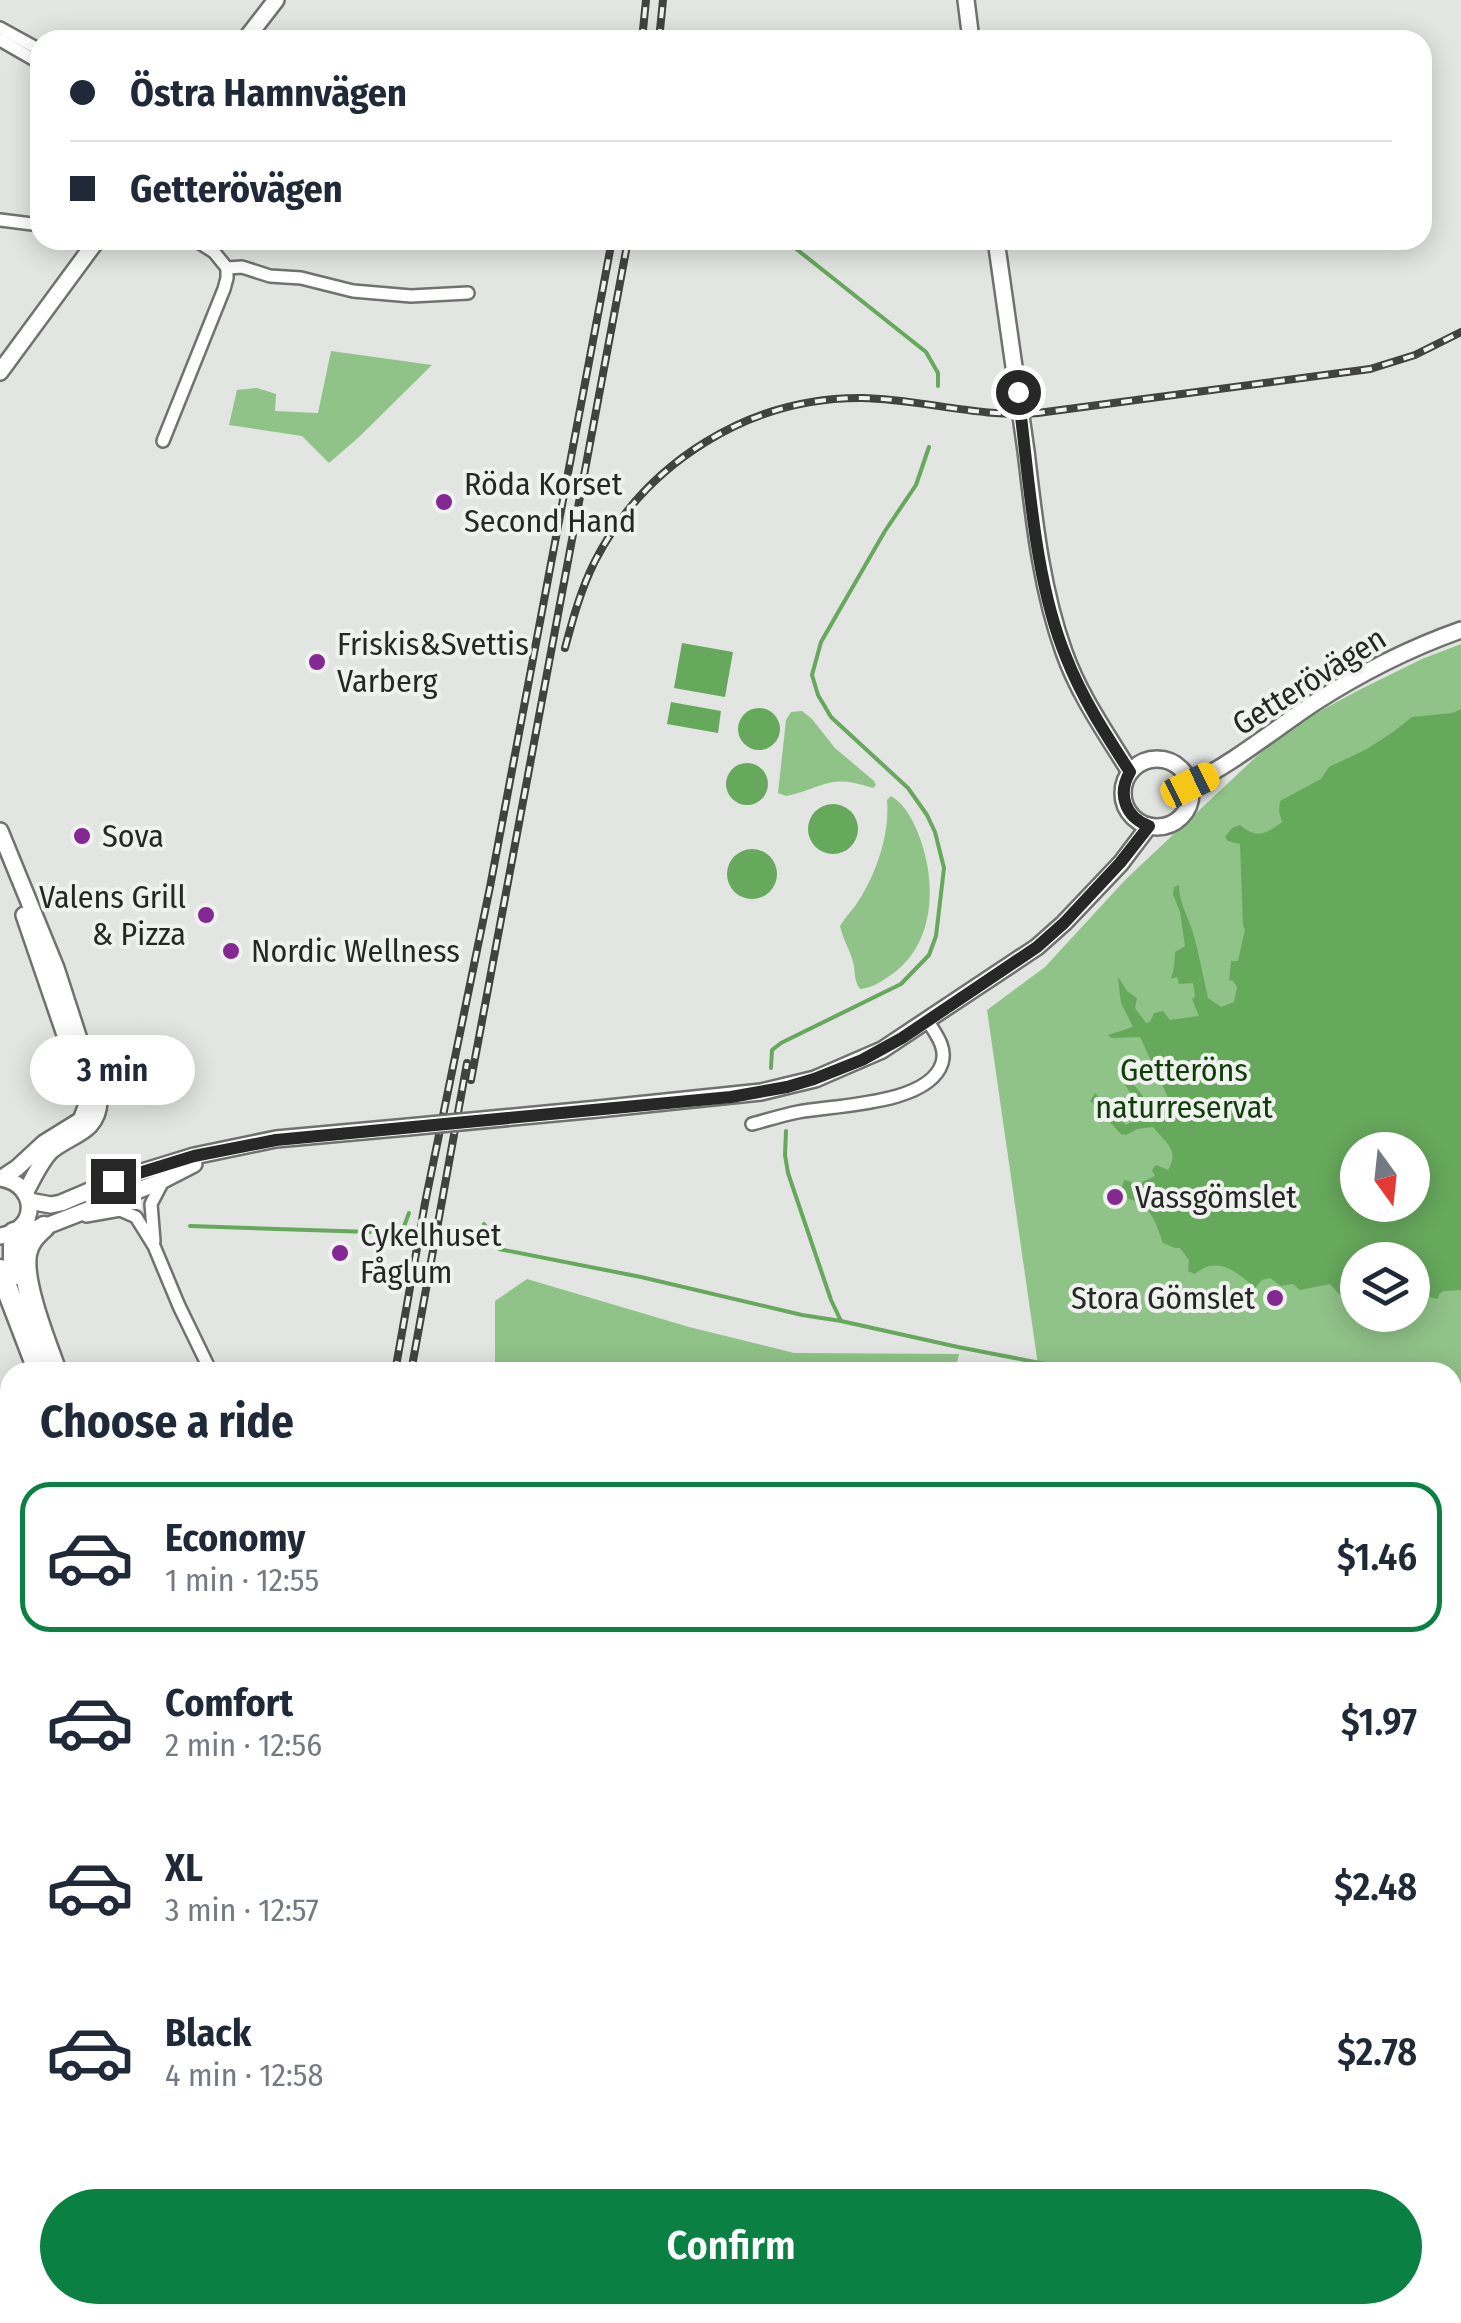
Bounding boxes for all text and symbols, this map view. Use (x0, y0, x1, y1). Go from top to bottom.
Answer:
text: Östra Hamnvägen (130, 70, 407, 116)
text: Getterövägen (130, 166, 343, 212)
route start (996, 370, 1041, 415)
place label: Röda Korset Second Hand (464, 465, 636, 540)
marker: Röda Korset Second Hand (433, 491, 455, 513)
street label: Getterövägen (1225, 619, 1393, 743)
place label: Friskis&Svettis Varberg (337, 625, 529, 700)
marker: Friskis&Svettis Varberg (306, 651, 328, 673)
car (1156, 758, 1224, 812)
place label: Sova (102, 817, 164, 855)
marker: Sova (71, 825, 93, 847)
place label: Valens Grill & Pizza (39, 878, 186, 953)
marker: Valens Grill & Pizza (195, 904, 217, 926)
place label: Nordic Wellness (251, 932, 460, 970)
marker: Nordic Wellness (220, 940, 242, 962)
callout: 3 min (31, 1036, 196, 1106)
text: 3 min (77, 1051, 148, 1089)
park label: Getteröns naturreservat (1095, 1051, 1273, 1126)
north arrow (1340, 1132, 1430, 1222)
map controls (1340, 1132, 1430, 1332)
route end (91, 1159, 136, 1204)
place label: Vassgömslet (1135, 1178, 1297, 1216)
marker: Vassgömslet (1104, 1186, 1126, 1208)
place label: Cykelhuset Fåglum (360, 1216, 502, 1291)
marker: Cykelhuset Fåglum (329, 1242, 351, 1264)
button: layers (1340, 1242, 1430, 1332)
place label: Stora Gömslet (1071, 1279, 1256, 1317)
marker: Stora Gömslet (1264, 1287, 1286, 1309)
text: Choose a ride (40, 1395, 294, 1449)
icon: car (45, 1512, 135, 1602)
text: Economy (165, 1515, 305, 1561)
text: $1.46 (1337, 1534, 1417, 1580)
text: 1 min · 12:55 (165, 1561, 319, 1599)
icon: car (45, 1677, 135, 1767)
text: Comfort (165, 1680, 293, 1726)
text: $1.97 (1341, 1699, 1417, 1745)
text: 2 min · 12:56 (165, 1726, 322, 1764)
icon: car (45, 1842, 135, 1932)
text: XL (165, 1845, 203, 1891)
text: $2.48 (1334, 1864, 1417, 1910)
text: 3 min · 12:57 (165, 1891, 319, 1929)
icon: car (45, 2007, 135, 2097)
text: Black (165, 2010, 251, 2056)
text: $2.78 (1337, 2029, 1417, 2075)
text: 4 min · 12:58 (165, 2056, 324, 2094)
button: Confirm (40, 2189, 1422, 2304)

